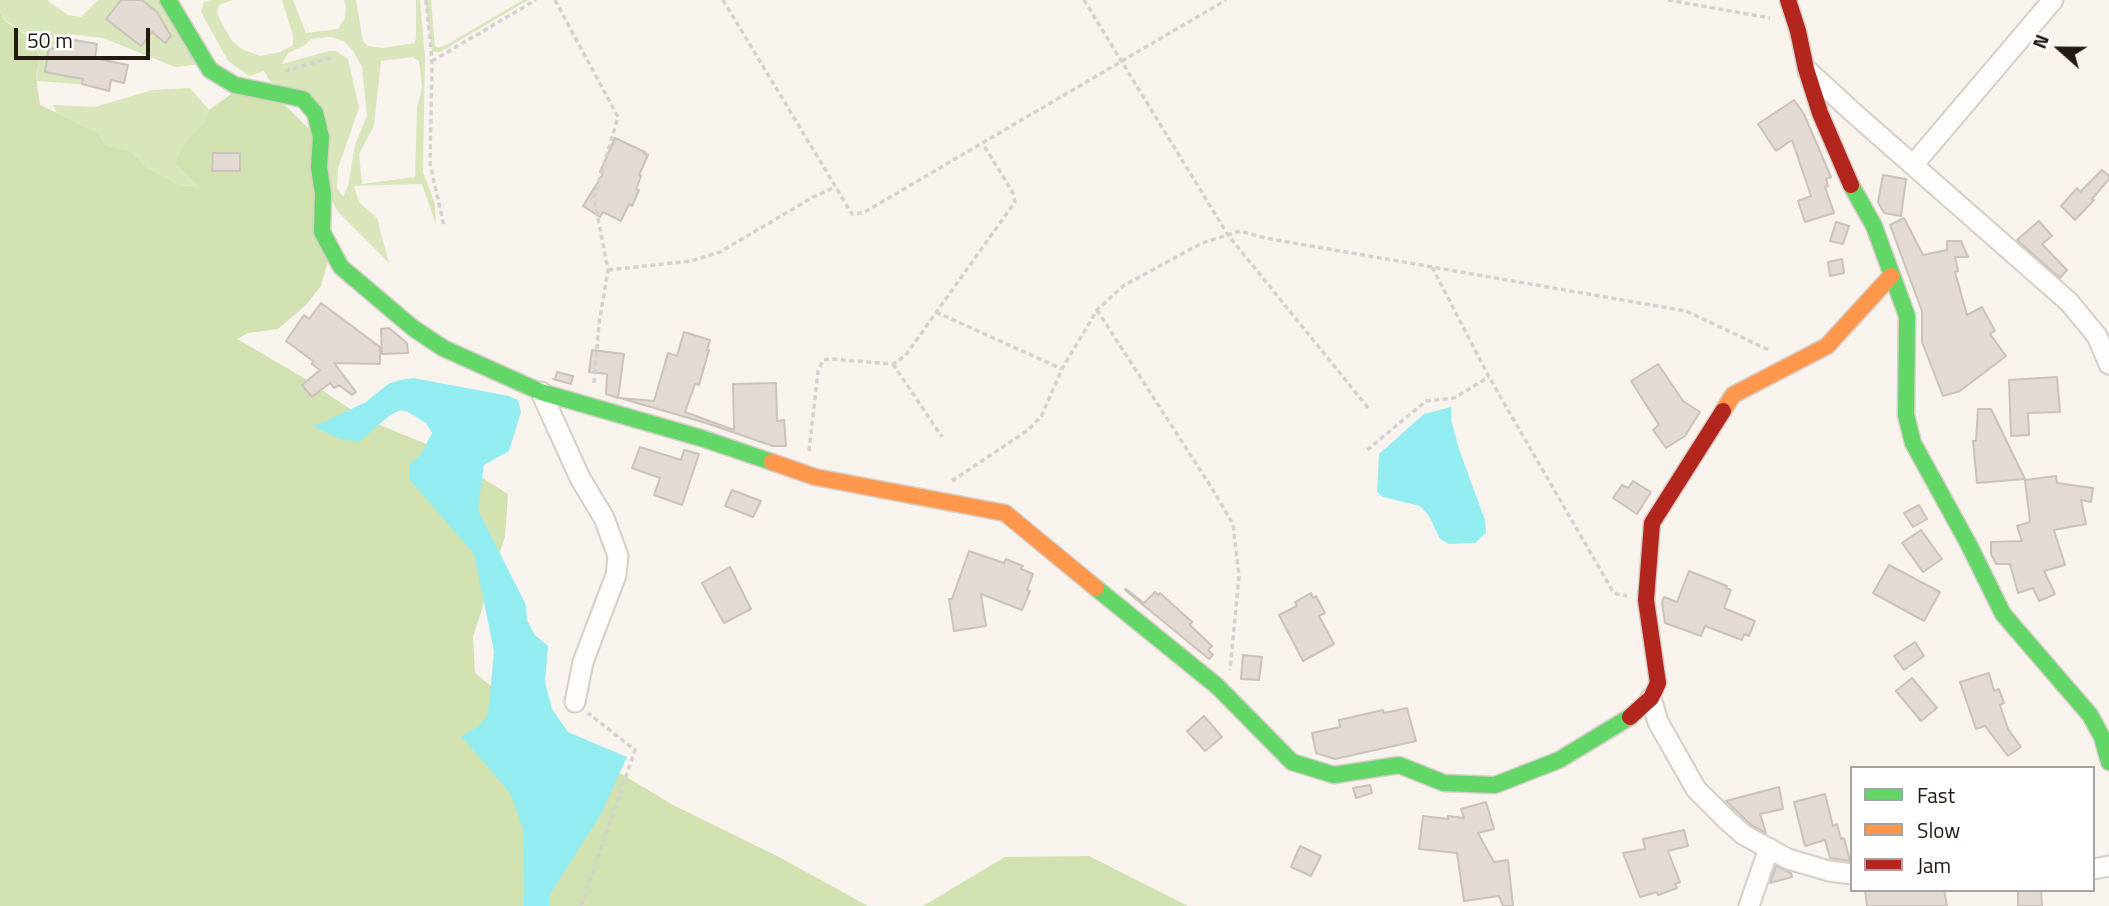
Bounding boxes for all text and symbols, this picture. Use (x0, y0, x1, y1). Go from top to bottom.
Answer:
scale bar (18, 14, 154, 58)
north arrow (2025, 14, 2095, 84)
text: 50 m (27, 24, 73, 56)
text: N (2024, 30, 2056, 53)
legend (1850, 766, 2095, 892)
text: Fast (1917, 779, 1955, 811)
text: Slow (1917, 814, 1960, 846)
text: Jam (1917, 849, 1951, 881)

